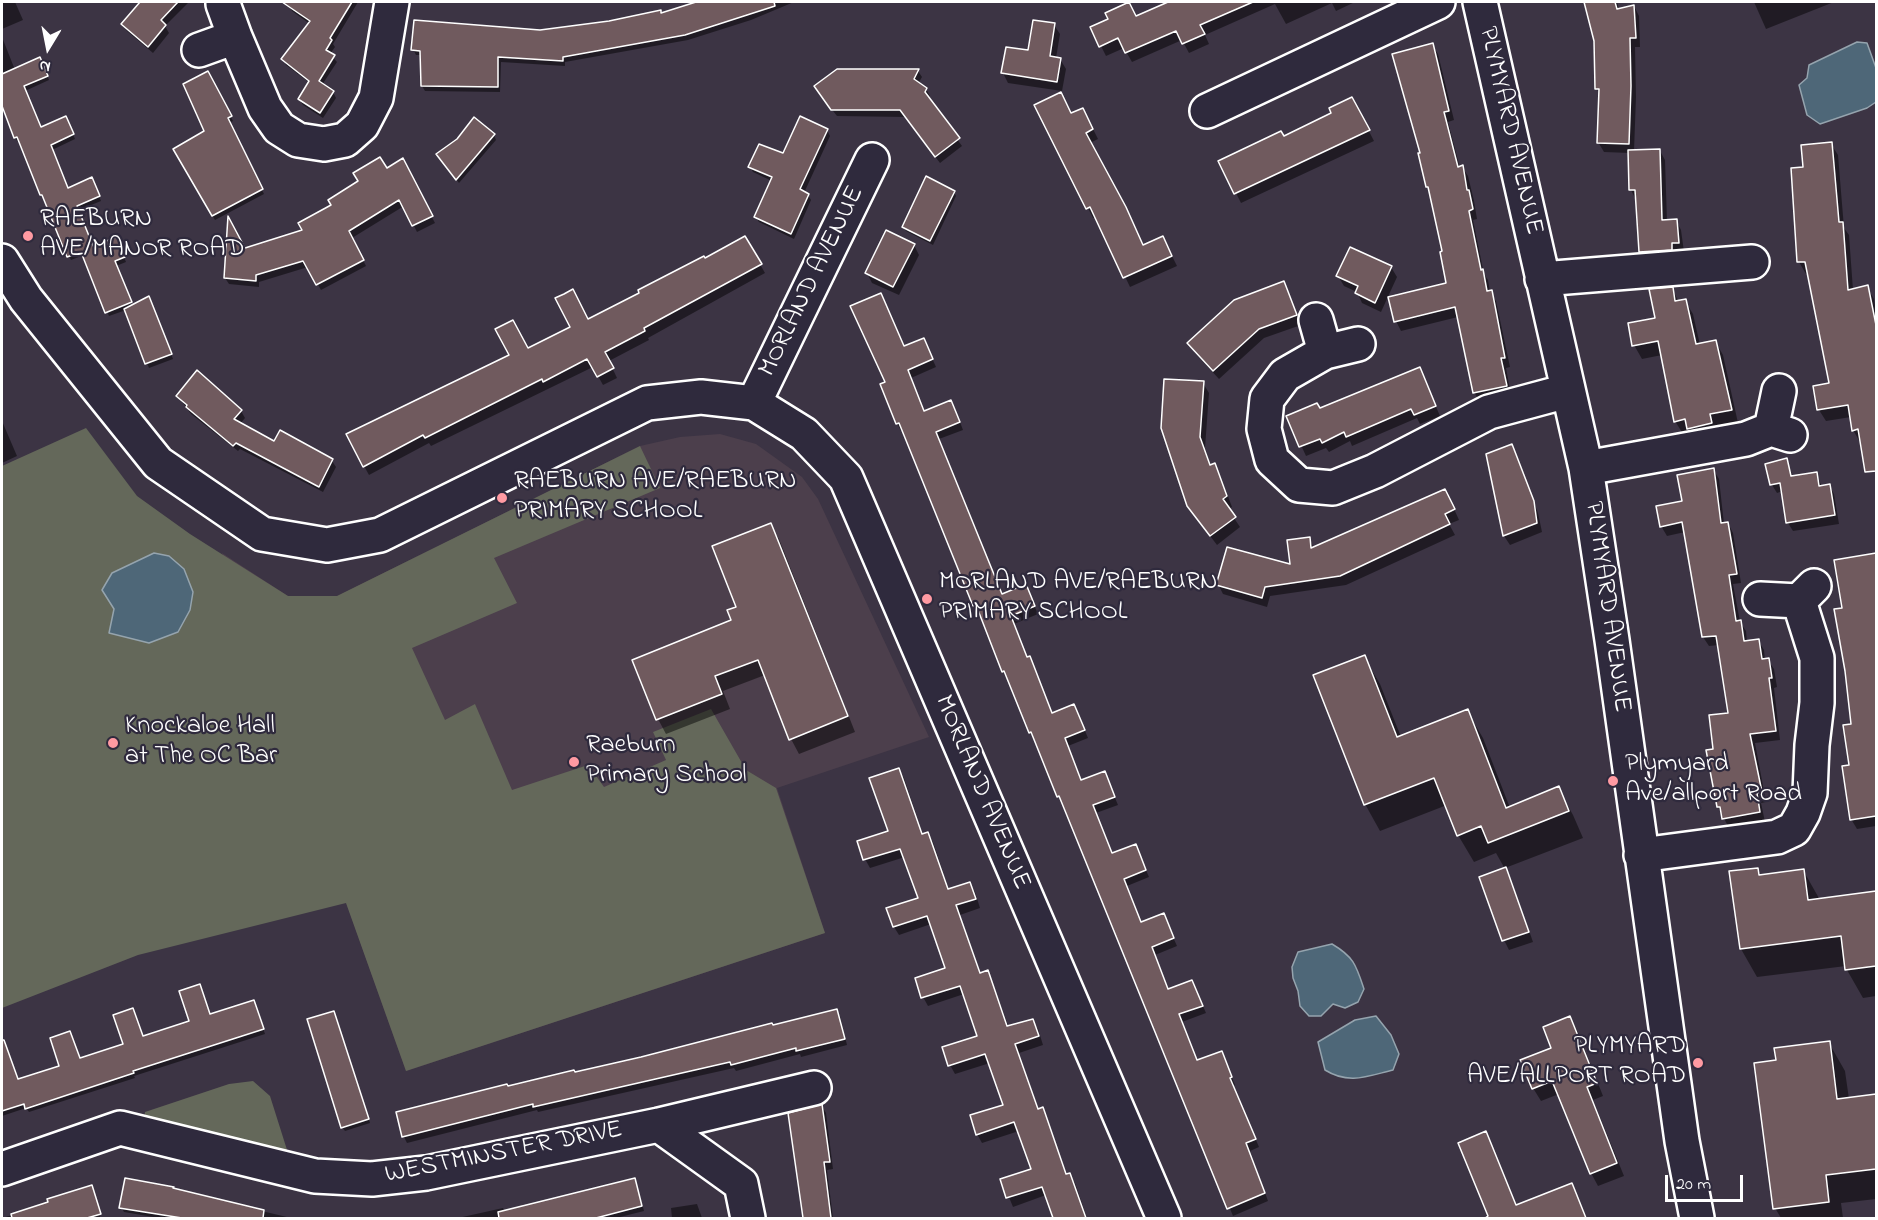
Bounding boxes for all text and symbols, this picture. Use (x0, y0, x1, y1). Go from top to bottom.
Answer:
north arrow (18, 18, 78, 78)
street label: PLYMYARD AVENUE (1470, 24, 1548, 238)
text: N (37, 53, 52, 78)
street label: MORLAND AVENUE (753, 182, 873, 382)
place label: RAEBURN AVE/MANOR ROAD (40, 205, 245, 266)
marker: RAEBURN AVE/MANOR ROAD (21, 229, 35, 243)
place label: RAEBURN AVE/RAEBURN PRIMARY SCHOOL (514, 467, 797, 528)
marker: RAEBURN AVE/RAEBURN PRIMARY SCHOOL (495, 491, 509, 505)
street label: PLYMYARD AVENUE (1576, 500, 1636, 714)
place label: MORLAND AVE/RAEBURN PRIMARY SCHOOL (939, 568, 1218, 630)
marker: MORLAND AVE/RAEBURN PRIMARY SCHOOL (920, 592, 934, 606)
street label: MORLAND AVENUE (926, 691, 1036, 895)
place label: Knockaloe Hall at The OC Bar (125, 712, 277, 774)
place label: Raeburn Primary School (586, 731, 747, 792)
marker: Knockaloe Hall at The OC Bar (106, 736, 120, 750)
place label: Plymyard Ave/allport Road (1625, 750, 1802, 812)
marker: Raeburn Primary School (567, 755, 581, 769)
marker: Plymyard Ave/allport Road (1606, 774, 1620, 788)
place label: PLYMYARD AVE/ALLPORT ROAD (1467, 1032, 1686, 1094)
marker: PLYMYARD AVE/ALLPORT ROAD (1691, 1056, 1705, 1070)
street label: WESTMINSTER DRIVE (383, 1116, 625, 1192)
scale bar (1668, 1163, 1746, 1201)
text: 20 m (1676, 1172, 1711, 1198)

